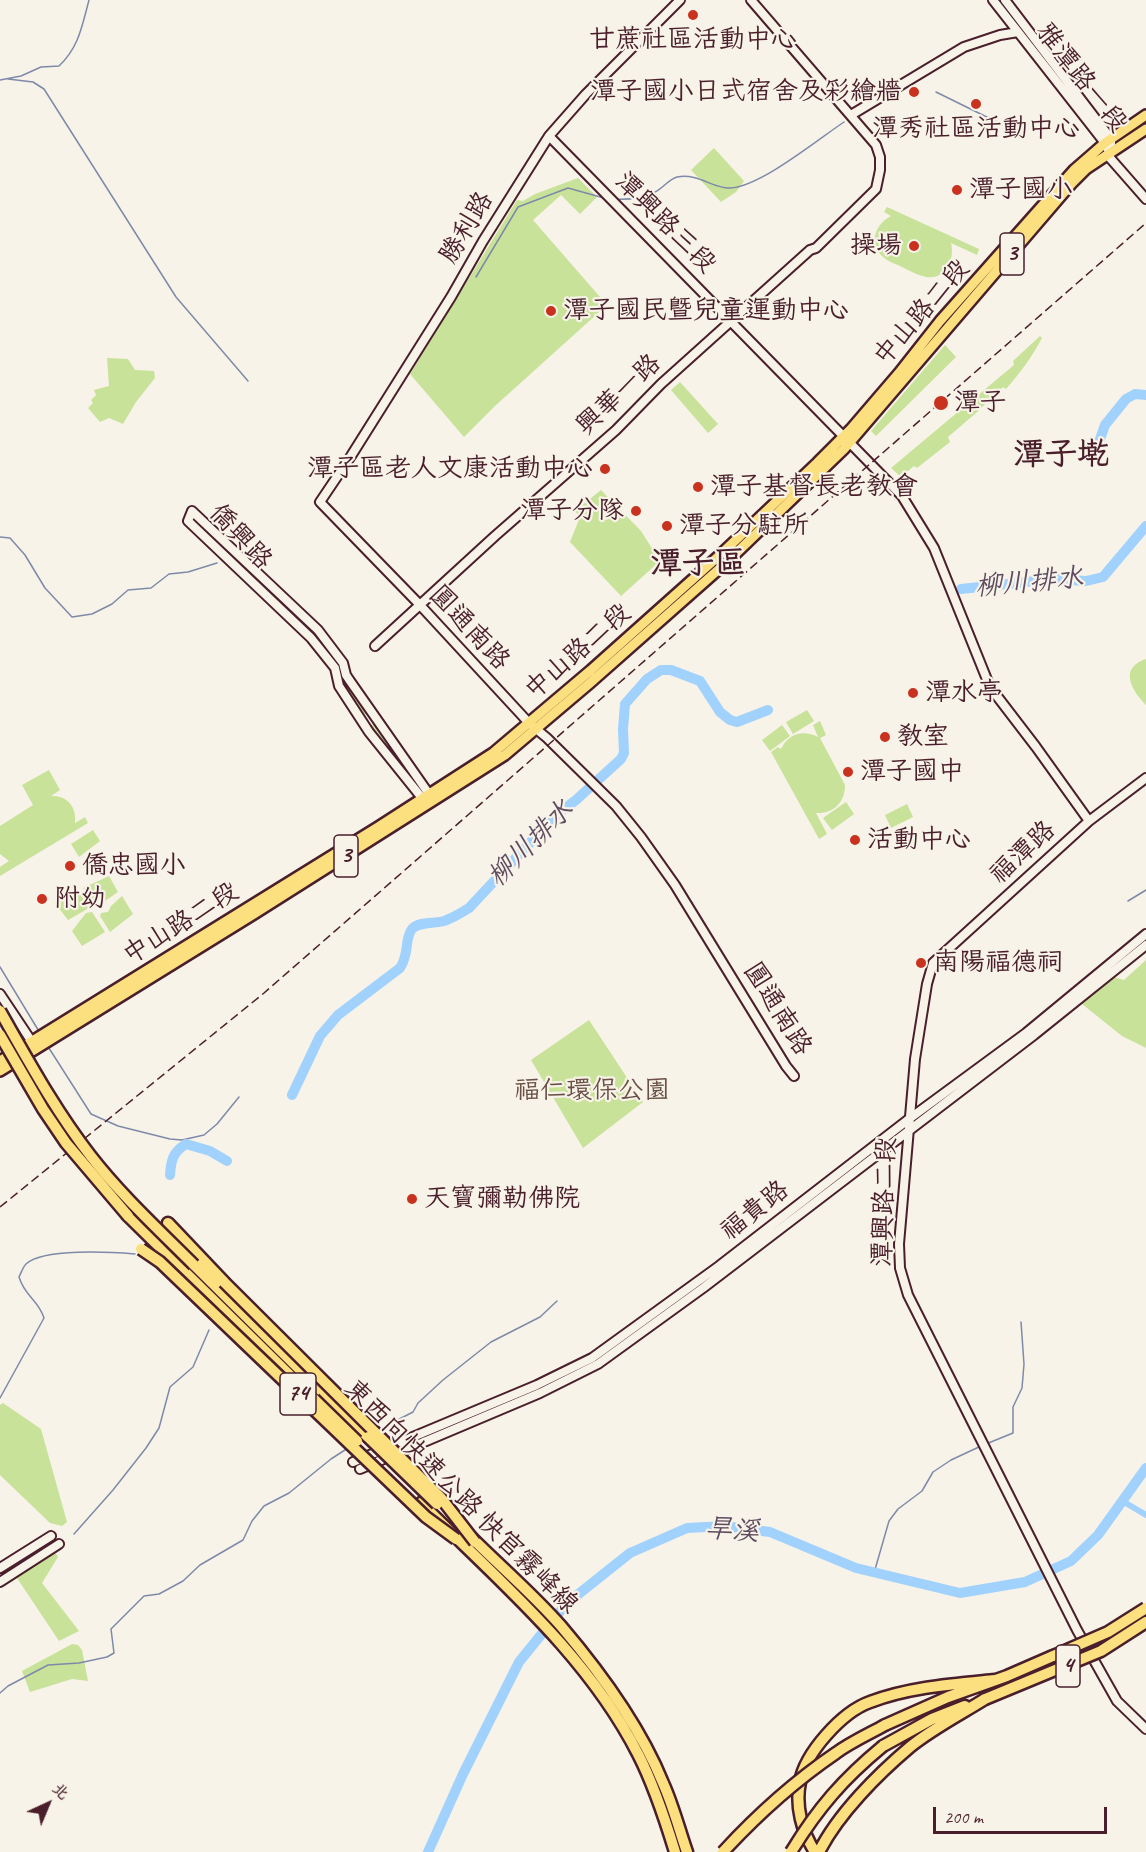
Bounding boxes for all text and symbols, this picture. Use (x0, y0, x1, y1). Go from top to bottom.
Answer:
marker: 甘蔗社區活動中心 (686, 8, 700, 22)
street label: 雅潭路一段 (1029, 17, 1133, 139)
place label: 甘蔗社區活動中心 (589, 24, 797, 56)
place label: 潭子國小日式宿舍及彩繪牆 (590, 76, 902, 108)
marker: 潭子國小日式宿舍及彩繪牆 (907, 85, 921, 99)
marker: 潭秀社區活動中心 (969, 97, 983, 111)
place label: 潭秀社區活動中心 (872, 113, 1080, 145)
street label: 潭興路三段 (608, 166, 722, 280)
place label: 潭子國小 (969, 174, 1073, 206)
marker: 潭子國小 (950, 183, 964, 197)
street label: 勝利路 (434, 187, 500, 269)
place label: 操場 (850, 230, 902, 262)
road number: 3 (1000, 233, 1024, 275)
marker: 操場 (907, 239, 921, 253)
street label: 中山路二段 (868, 254, 976, 372)
place label: 潭子國民暨兒童運動中心 (563, 295, 849, 327)
marker: 潭子國民暨兒童運動中心 (544, 304, 558, 318)
street label: 興華一路 (570, 348, 668, 442)
place label: 潭子 (954, 387, 1006, 419)
marker: 潭子 (932, 394, 950, 412)
district label: 潭子墘 (1013, 437, 1109, 475)
place label: 潭子區老人文康活動中心 (307, 453, 593, 485)
marker: 潭子區老人文康活動中心 (598, 462, 612, 476)
place label: 潭子基督長老教會 (710, 471, 918, 503)
marker: 潭子基督長老教會 (691, 480, 705, 494)
place label: 潭子分隊 (520, 495, 624, 527)
street label: 僑興路 (202, 498, 278, 576)
marker: 潭子分隊 (629, 504, 643, 518)
place label: 潭子分駐所 (679, 510, 809, 542)
marker: 潭子分駐所 (660, 519, 674, 533)
district label: 潭子區 (650, 546, 746, 584)
water label: 柳川排水 (974, 562, 1084, 604)
street label: 圓通南路 (422, 579, 516, 677)
street label: 中山路二段 (519, 598, 637, 706)
place label: 潭水亭 (925, 677, 1003, 709)
marker: 潭水亭 (906, 686, 920, 700)
place label: 教室 (897, 721, 949, 753)
marker: 教室 (878, 730, 892, 744)
place label: 潭子國中 (860, 756, 964, 788)
marker: 潭子國中 (841, 765, 855, 779)
water label: 柳川排水 (481, 794, 581, 894)
street label: 福潭路 (984, 815, 1062, 891)
place label: 活動中心 (867, 824, 971, 856)
marker: 活動中心 (848, 833, 862, 847)
road number: 3 (334, 835, 358, 877)
place label: 僑忠國小 (82, 850, 186, 882)
marker: 僑忠國小 (63, 859, 77, 873)
street label: 中山路二段 (118, 876, 244, 972)
place label: 附幼 (54, 883, 106, 915)
marker: 附幼 (35, 892, 49, 906)
place label: 南陽福德祠 (933, 947, 1063, 979)
marker: 南陽福德祠 (914, 956, 928, 970)
street label: 圓通南路 (736, 957, 818, 1061)
park label: 福仁環保公園 (514, 1075, 670, 1107)
street label: 潭興路二段 (867, 1136, 903, 1268)
street label: 福貴路 (715, 1175, 795, 1247)
place label: 天寶彌勒佛院 (424, 1183, 580, 1215)
marker: 天寶彌勒佛院 (405, 1192, 419, 1206)
road number: 74 (280, 1373, 316, 1415)
street label: 東西向快速公路 快官霧峰線 (337, 1373, 585, 1621)
water label: 旱溪 (704, 1513, 760, 1549)
road number: 4 (1056, 1645, 1080, 1687)
north arrow (18, 1774, 78, 1834)
text: 北 (48, 1778, 73, 1804)
scale bar (936, 1795, 1110, 1833)
text: 200 m (944, 1806, 983, 1828)

